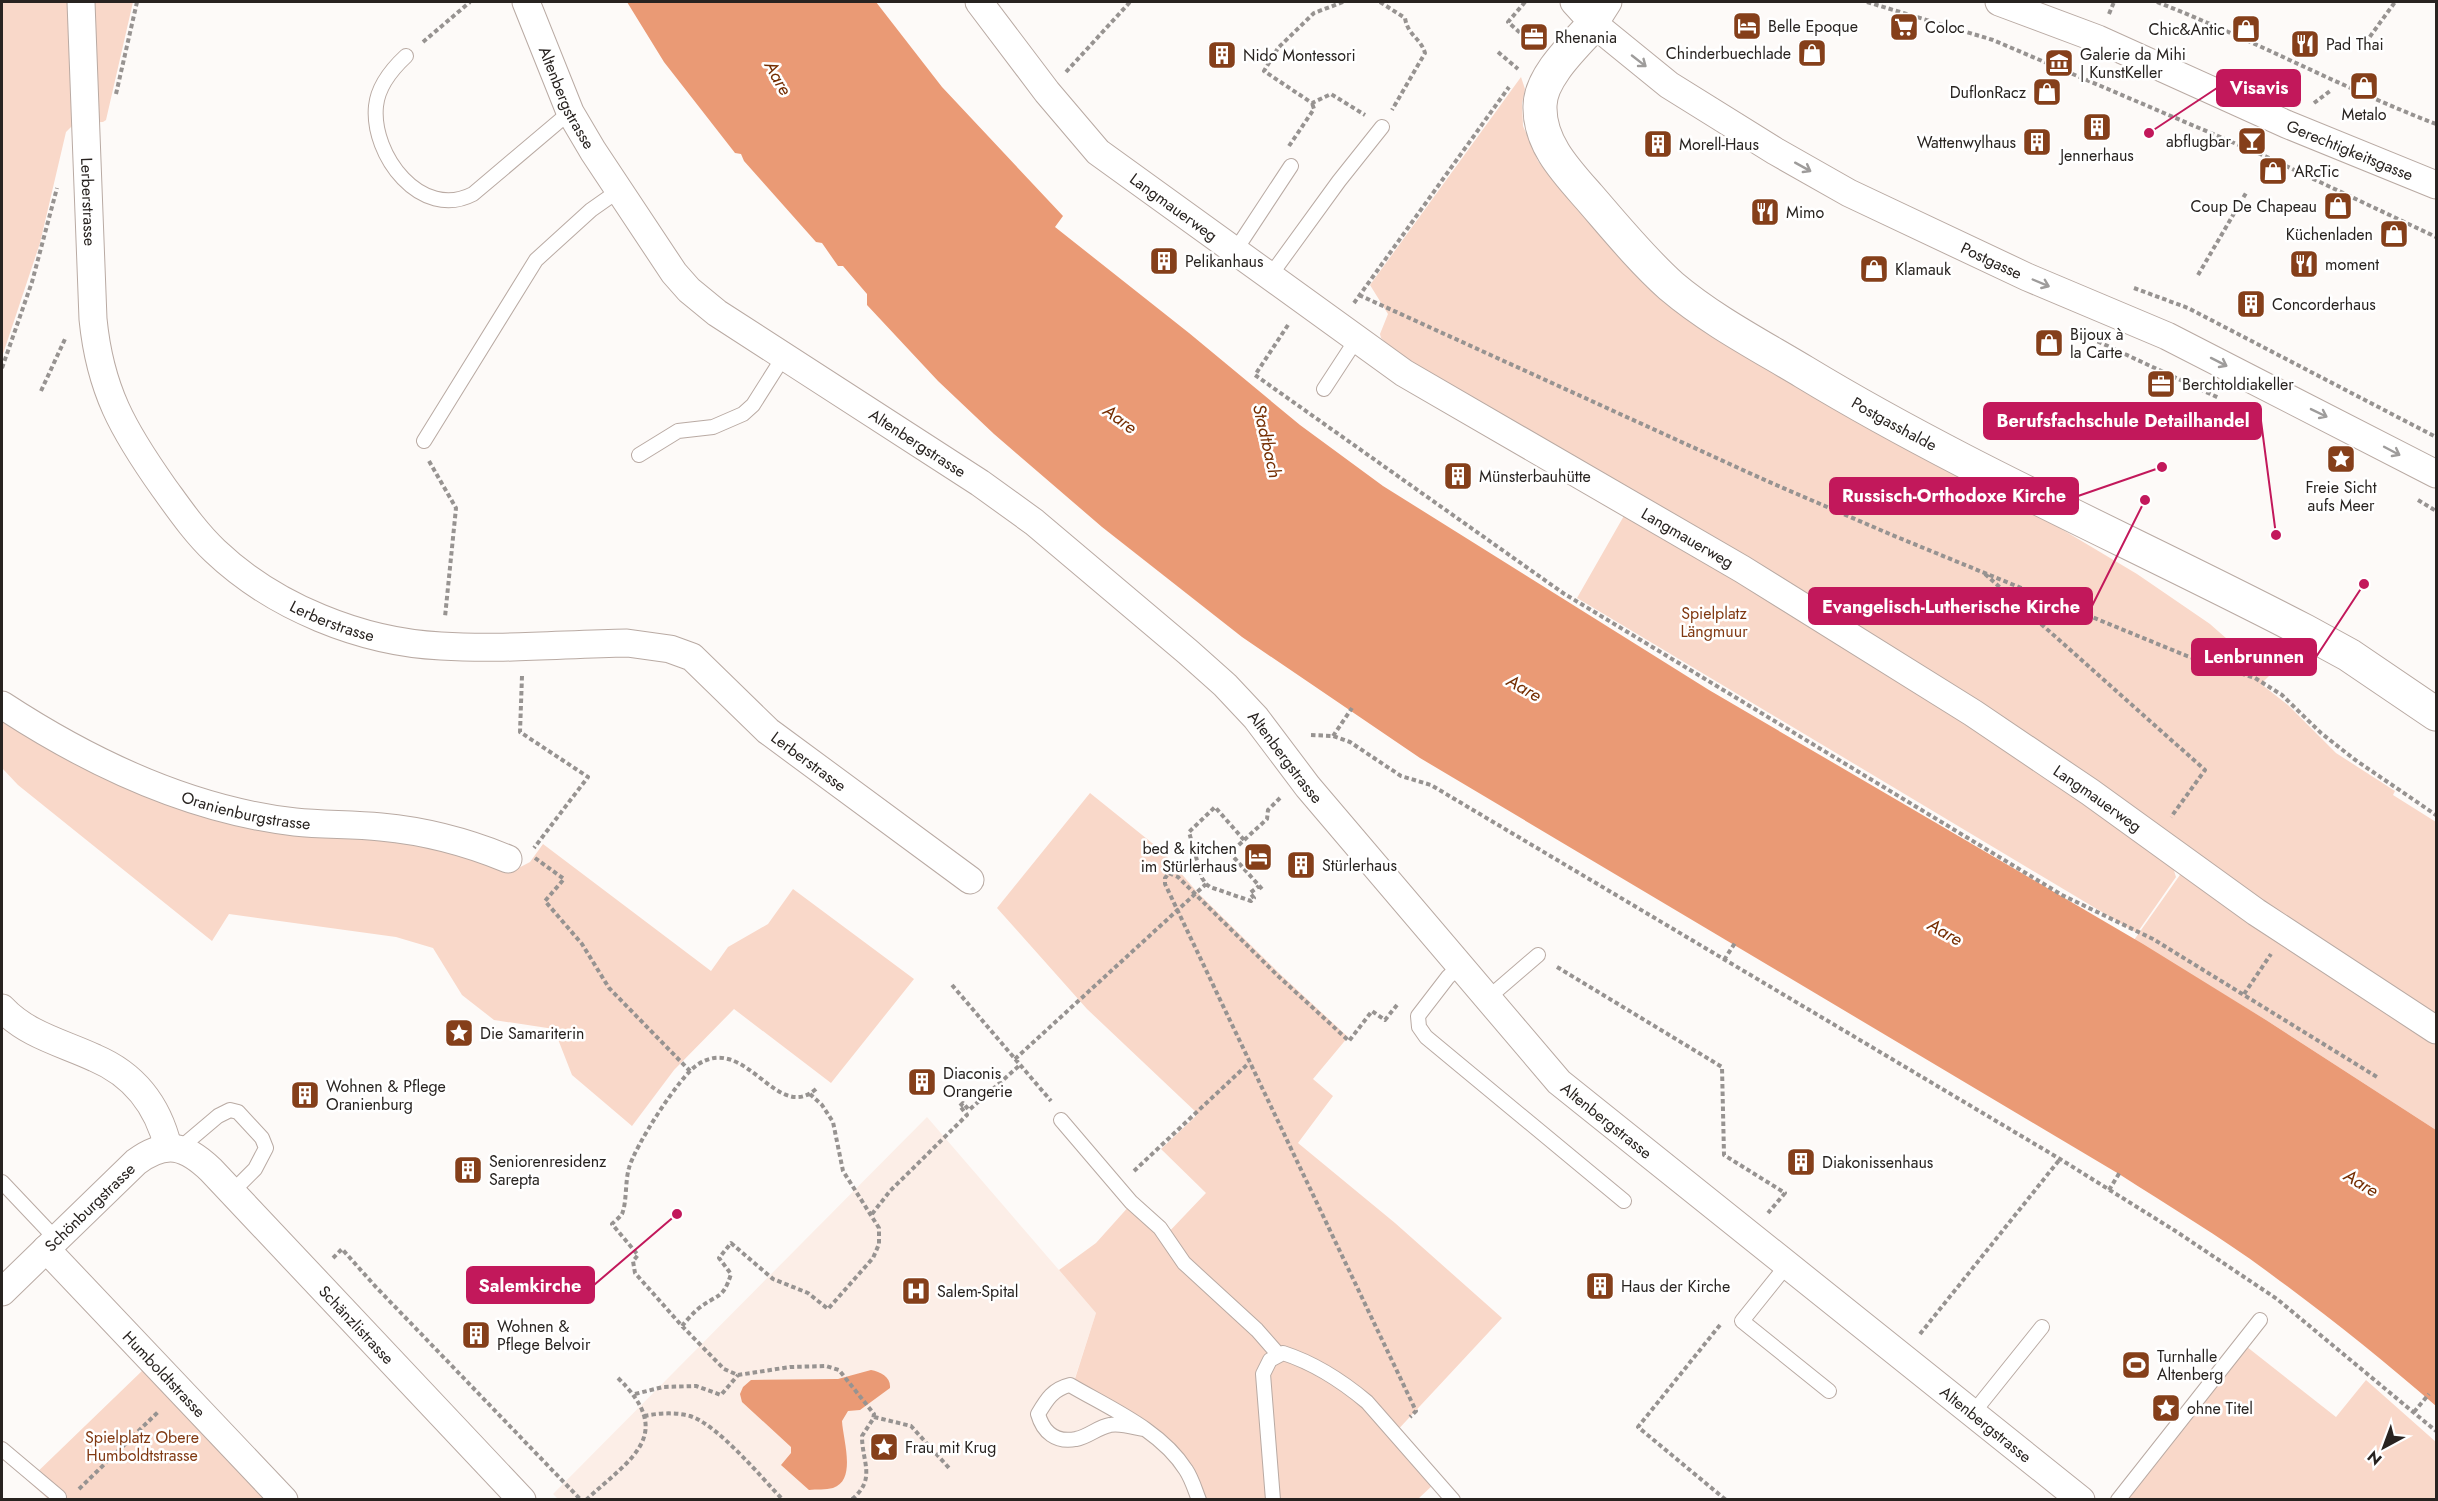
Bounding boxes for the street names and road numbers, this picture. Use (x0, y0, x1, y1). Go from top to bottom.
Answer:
street label: Altenbergstrasse (533, 43, 600, 154)
street label: Gerechtigkeitsgasse (2283, 114, 2417, 187)
street label: Lerberstrasse (75, 157, 101, 247)
street label: Langmauerweg (1125, 168, 1222, 247)
street label: Postgasse (1957, 236, 2026, 285)
street label: Postgasshalde (1847, 391, 1941, 457)
street label: Altenbergstrasse (864, 403, 970, 483)
street label: Langmauerweg (1637, 502, 1738, 574)
street label: Lerberstrasse (286, 595, 377, 647)
street label: Altenbergstrasse (1243, 705, 1328, 808)
street label: Lerberstrasse (766, 726, 851, 797)
street label: Langmauerweg (2049, 760, 2146, 838)
street label: Oranienburgstrasse (178, 785, 311, 835)
street label: Altenbergstrasse (1556, 1077, 1657, 1164)
street label: Schönburgstrasse (39, 1158, 140, 1257)
street label: Schänzlistrasse (313, 1280, 399, 1369)
street label: Humboldtstrasse (117, 1326, 211, 1423)
street label: Altenbergstrasse (1935, 1381, 2036, 1468)

